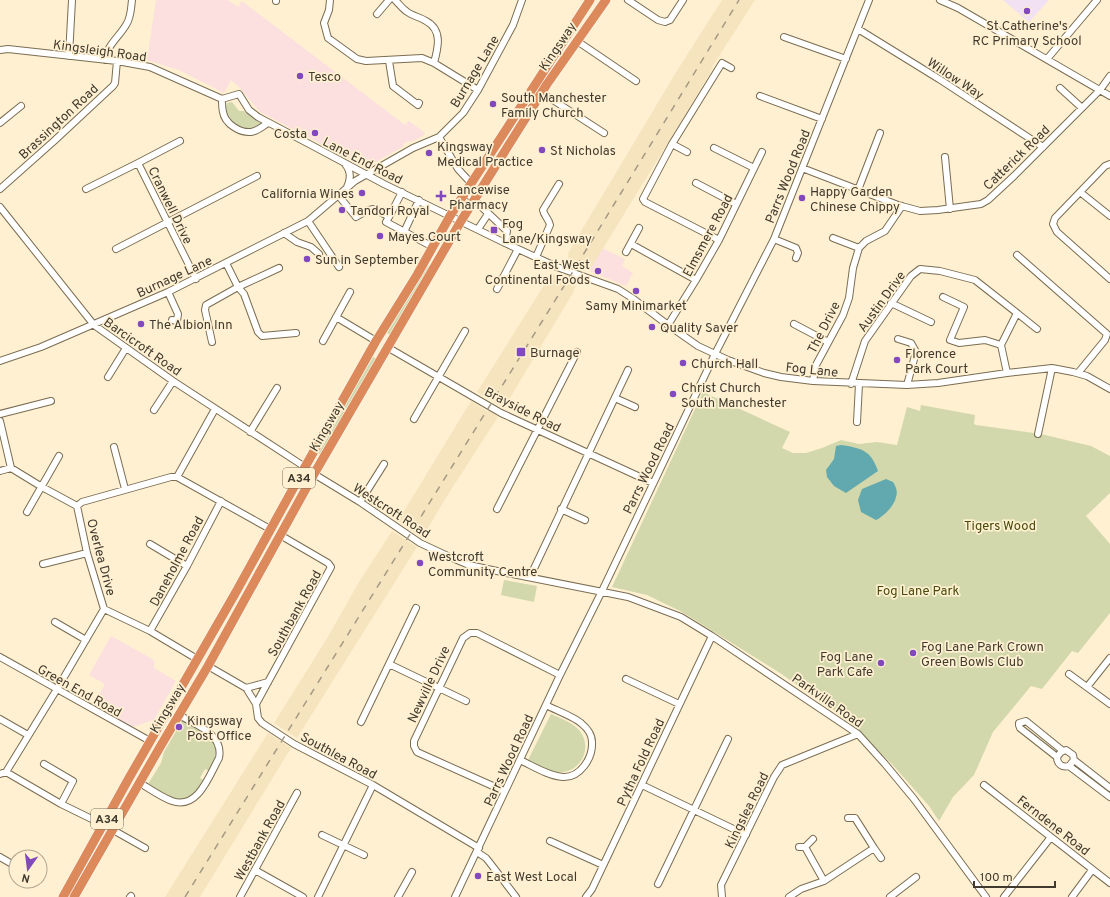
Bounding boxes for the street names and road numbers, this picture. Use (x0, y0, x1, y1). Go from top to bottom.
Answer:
street label: Kingsway (536, 20, 581, 75)
street label: Burnage Lane (448, 33, 504, 111)
street label: Kingsleigh Road (52, 37, 148, 66)
street label: Willow Way (923, 55, 986, 104)
street label: Brassington Road (16, 82, 102, 163)
street label: Catterick Road (981, 123, 1054, 194)
street label: Parrs Wood Road (763, 127, 815, 226)
street label: Lane End Road (319, 135, 405, 189)
street label: Cranwell Drive (144, 165, 195, 247)
street label: Elmsmere Road (680, 192, 737, 280)
street label: Burnage Lane (135, 253, 215, 302)
street label: Austin Drive (855, 269, 910, 336)
street label: The Drive (805, 299, 845, 356)
street label: Barcicroft Road (100, 315, 184, 380)
street label: Fog Lane (785, 360, 839, 382)
street label: Brayside Road (481, 385, 563, 437)
street label: Kingsway (307, 399, 349, 455)
street label: Parrs Wood Road (621, 421, 679, 517)
road number: A34 (283, 468, 315, 488)
street label: Westcroft Road (349, 481, 433, 543)
street label: Daneholme Road (147, 514, 208, 610)
street label: Overlea Drive (82, 517, 118, 598)
street label: Southbank Road (265, 568, 326, 660)
street label: Newville Drive (405, 644, 455, 726)
street label: Green End Road (34, 662, 124, 722)
street label: Parkville Road (788, 671, 866, 732)
street label: Kingsway (148, 681, 190, 737)
street label: Parrs Wood Road (481, 712, 538, 809)
street label: Pytha Fold Road (615, 716, 669, 809)
street label: Southlea Road (297, 730, 379, 784)
street label: Kingslea Road (722, 770, 773, 852)
street label: Ferndene Road (1013, 793, 1092, 860)
street label: Westbank Road (232, 798, 290, 884)
road number: A34 (91, 809, 123, 829)

